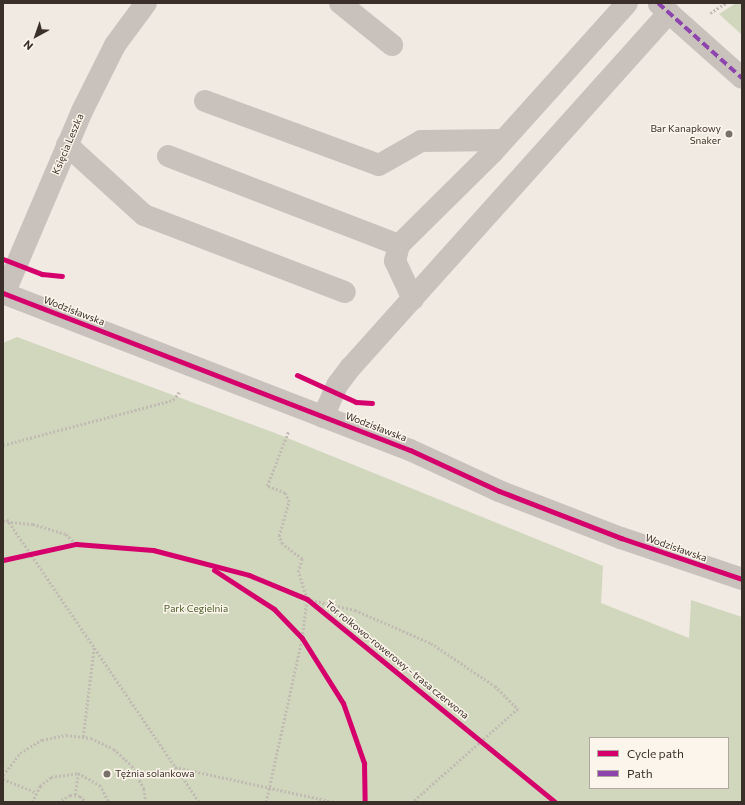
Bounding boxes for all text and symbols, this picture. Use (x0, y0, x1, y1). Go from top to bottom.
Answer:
north arrow (16, 16, 56, 56)
text: N (21, 38, 35, 53)
street label: Księcia Leszka (50, 112, 86, 176)
place label: Bar Kanapkowy Snaker (650, 122, 721, 146)
marker: Bar Kanapkowy Snaker (724, 129, 734, 139)
street label: Wodzisławska (42, 294, 106, 328)
street label: Wodzisławska (344, 410, 408, 444)
street label: Wodzisławska (643, 532, 709, 564)
street label: Tor rolkowo-rowerowy - trasa czerwona (323, 598, 471, 722)
park label: Park Cegielnia (164, 603, 228, 615)
legend (589, 737, 729, 789)
text: Cycle path (627, 746, 684, 760)
text: Path (627, 766, 653, 780)
place label: Tężnia solankowa (115, 768, 194, 780)
marker: Tężnia solankowa (102, 769, 112, 779)

